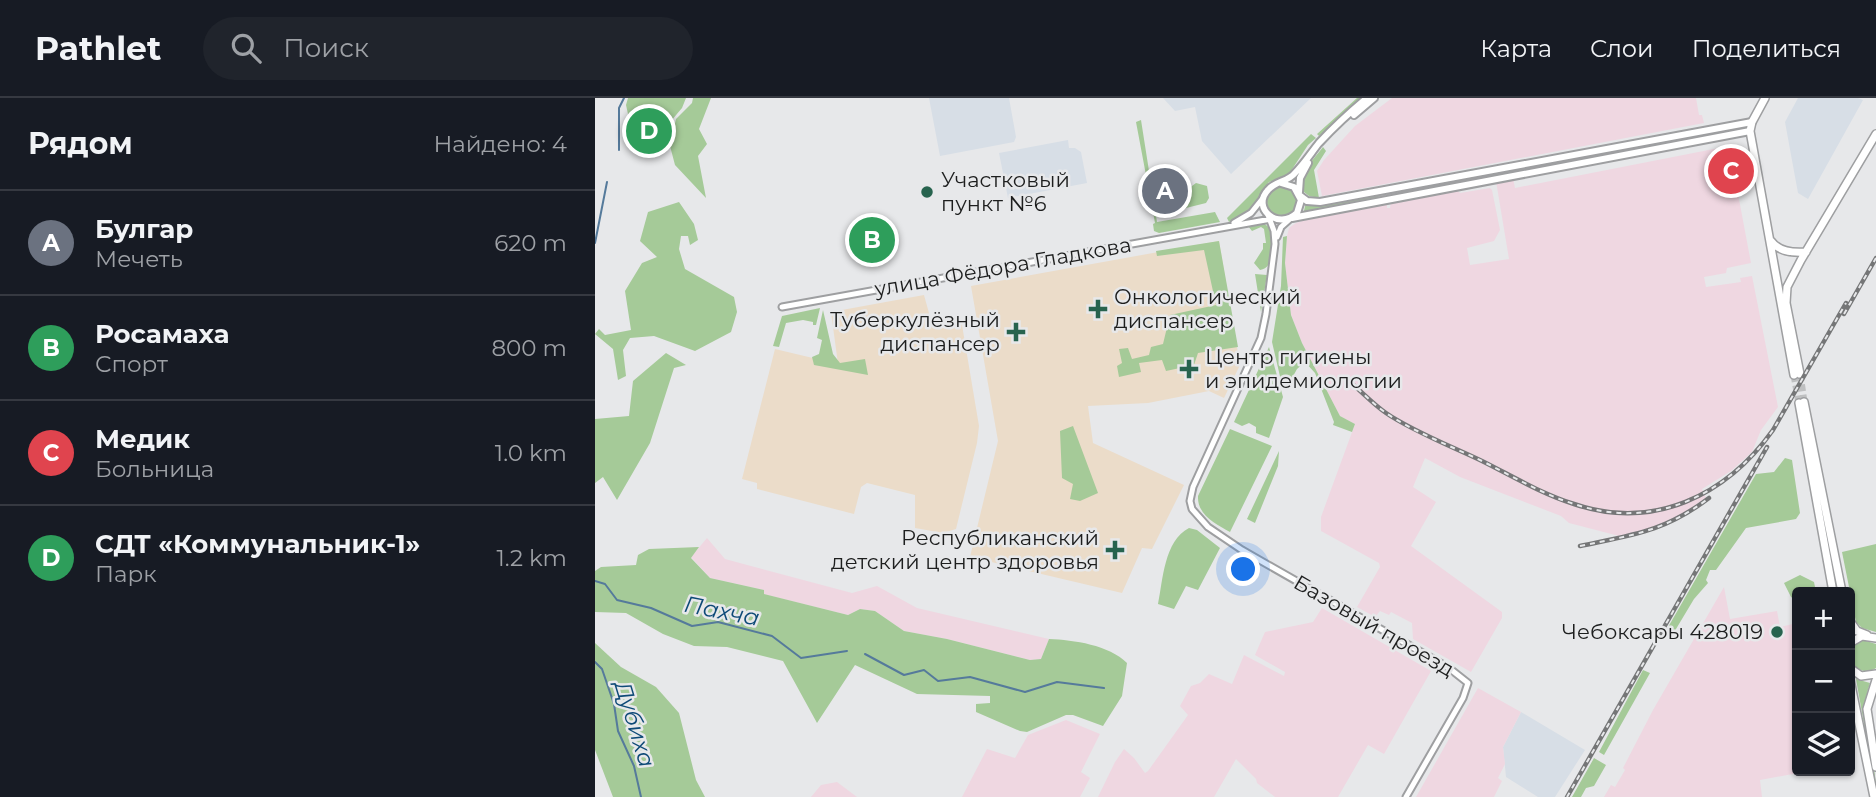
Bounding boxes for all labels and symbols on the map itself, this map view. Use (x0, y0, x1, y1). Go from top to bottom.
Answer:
pin: D (626, 105, 672, 157)
pin: C (1708, 145, 1754, 197)
pin: A (1142, 165, 1188, 217)
place label: Участковый пункт №6 (941, 167, 1070, 216)
marker: Участковый пункт №6 (919, 184, 935, 200)
pin: B (849, 214, 895, 266)
street label: улица Фёдора Гладкова (872, 232, 1133, 302)
place label: Онкологический диспансер (1114, 284, 1301, 333)
marker: Онкологический диспансер (1088, 299, 1108, 319)
place label: Туберкулёзный диспансер (830, 307, 1000, 356)
marker: Туберкулёзный диспансер (1006, 322, 1026, 342)
place label: Центр гигиены и эпидемиологии (1205, 344, 1402, 393)
marker: Центр гигиены и эпидемиологии (1179, 359, 1199, 379)
place label: Республиканский детский центр здоровья (831, 525, 1099, 574)
marker: Республиканский детский центр здоровья (1105, 540, 1125, 560)
your location (1226, 552, 1260, 586)
street label: Базовый проезд (1290, 569, 1459, 682)
water label: Пахча (682, 590, 762, 632)
place label: Чебоксары 428019 (1562, 619, 1763, 644)
marker: Чебоксары 428019 (1769, 624, 1785, 640)
water label: Дубиха (608, 676, 661, 771)

